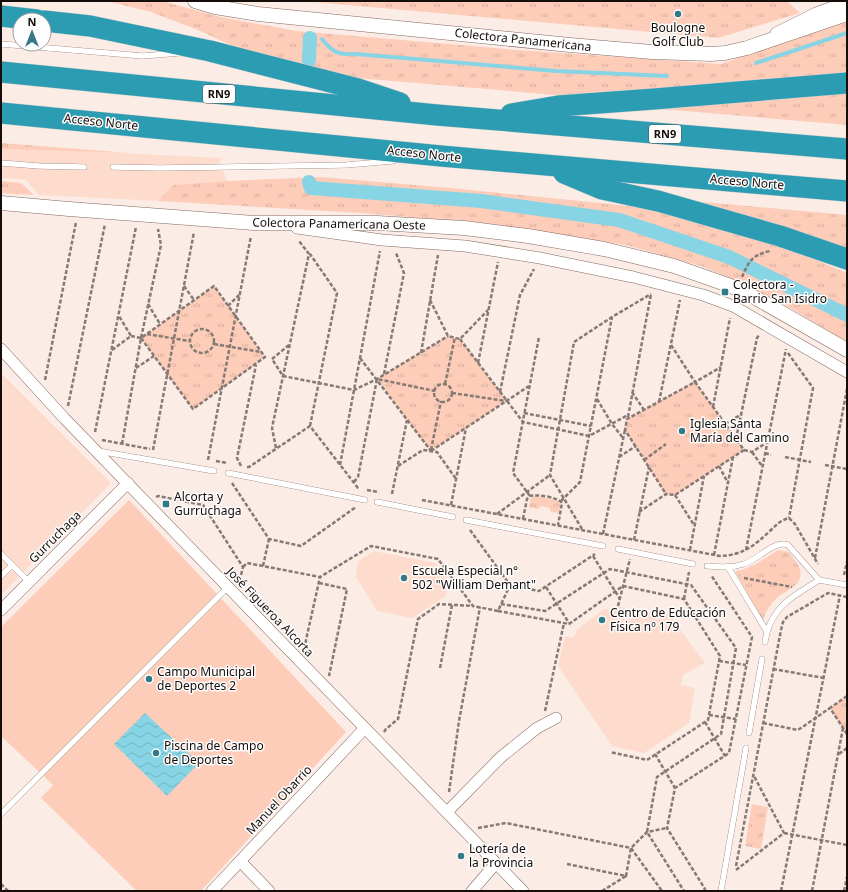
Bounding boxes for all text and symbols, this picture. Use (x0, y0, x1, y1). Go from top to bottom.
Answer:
marker: Boulogne Golf Club (673, 9, 683, 19)
north arrow (12, 12, 52, 52)
text: N (28, 14, 36, 29)
place label: Boulogne Golf Club (651, 19, 705, 50)
street label: Colectora Panamericana (454, 24, 592, 55)
road number: RN9 (203, 85, 235, 103)
street label: Acceso Norte (63, 109, 139, 134)
road number: RN9 (649, 125, 681, 143)
street label: Acceso Norte (386, 141, 462, 166)
street label: Acceso Norte (709, 170, 785, 193)
street label: Colectora Panamericana Oeste (252, 213, 426, 234)
place label: Colectora - Barrio San Isidro (733, 276, 827, 307)
marker: Colectora - Barrio San Isidro (720, 287, 730, 297)
place label: Iglesia Santa María del Camino (690, 415, 789, 446)
marker: Iglesia Santa María del Camino (677, 426, 687, 436)
place label: Alcorta y Gurruchaga (174, 488, 242, 519)
marker: Alcorta y Gurruchaga (161, 499, 171, 509)
street label: Gurruchaga (25, 507, 85, 567)
street label: José Figueroa Alcorta (222, 562, 318, 660)
place label: Escuela Especial n° 502 "William Demant" (412, 562, 536, 593)
marker: Escuela Especial n° 502 "William Demant" (399, 573, 409, 583)
place label: Centro de Educación Física nº 179 (610, 604, 726, 635)
marker: Centro de Educación Física nº 179 (597, 615, 607, 625)
place label: Campo Municipal de Deportes 2 (157, 663, 255, 694)
marker: Campo Municipal de Deportes 2 (144, 674, 154, 684)
place label: Piscina de Campo de Deportes (164, 737, 264, 768)
marker: Piscina de Campo de Deportes (151, 748, 161, 758)
street label: Manuel Obarrio (242, 761, 315, 838)
place label: Lotería de la Provincia (469, 840, 533, 871)
marker: Lotería de la Provincia (456, 851, 466, 861)

